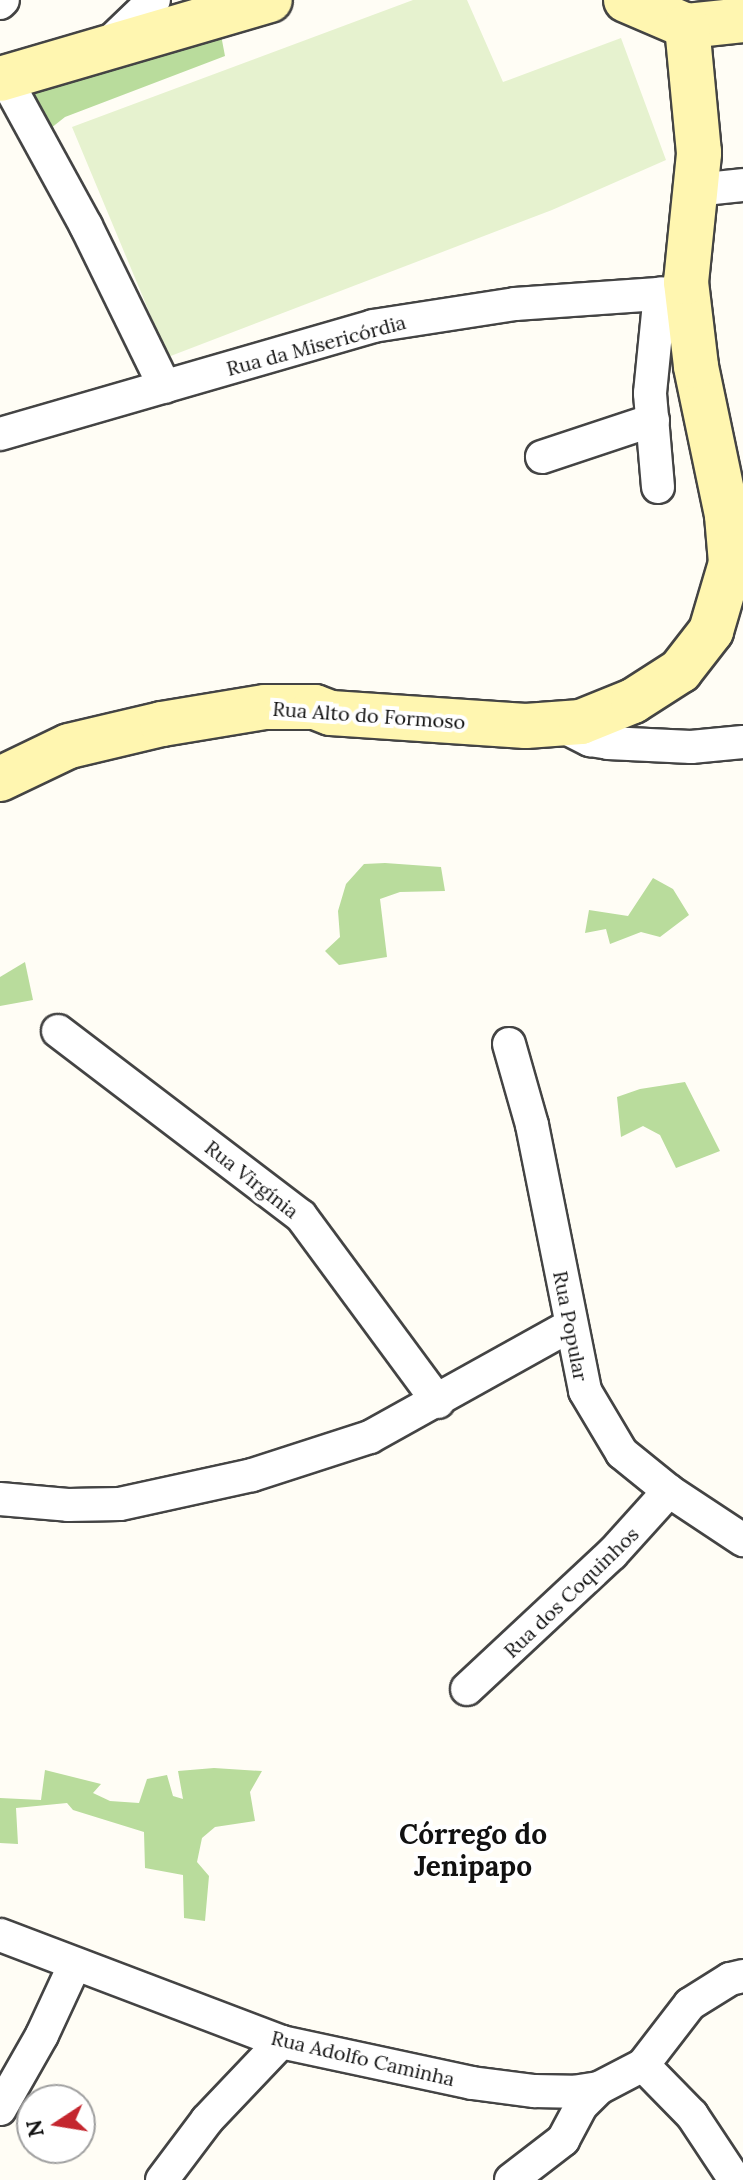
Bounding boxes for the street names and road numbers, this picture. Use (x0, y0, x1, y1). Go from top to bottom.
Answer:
street label: Rua da Misericórdia (224, 310, 408, 380)
street label: Rua Alto do Formoso (272, 696, 466, 734)
street label: Rua Virgínia (200, 1135, 304, 1223)
street label: Rua Popular (549, 1269, 593, 1383)
street label: Rua dos Coquinhos (499, 1522, 643, 1662)
street label: Rua Adolfo Caminha (269, 2025, 457, 2091)

